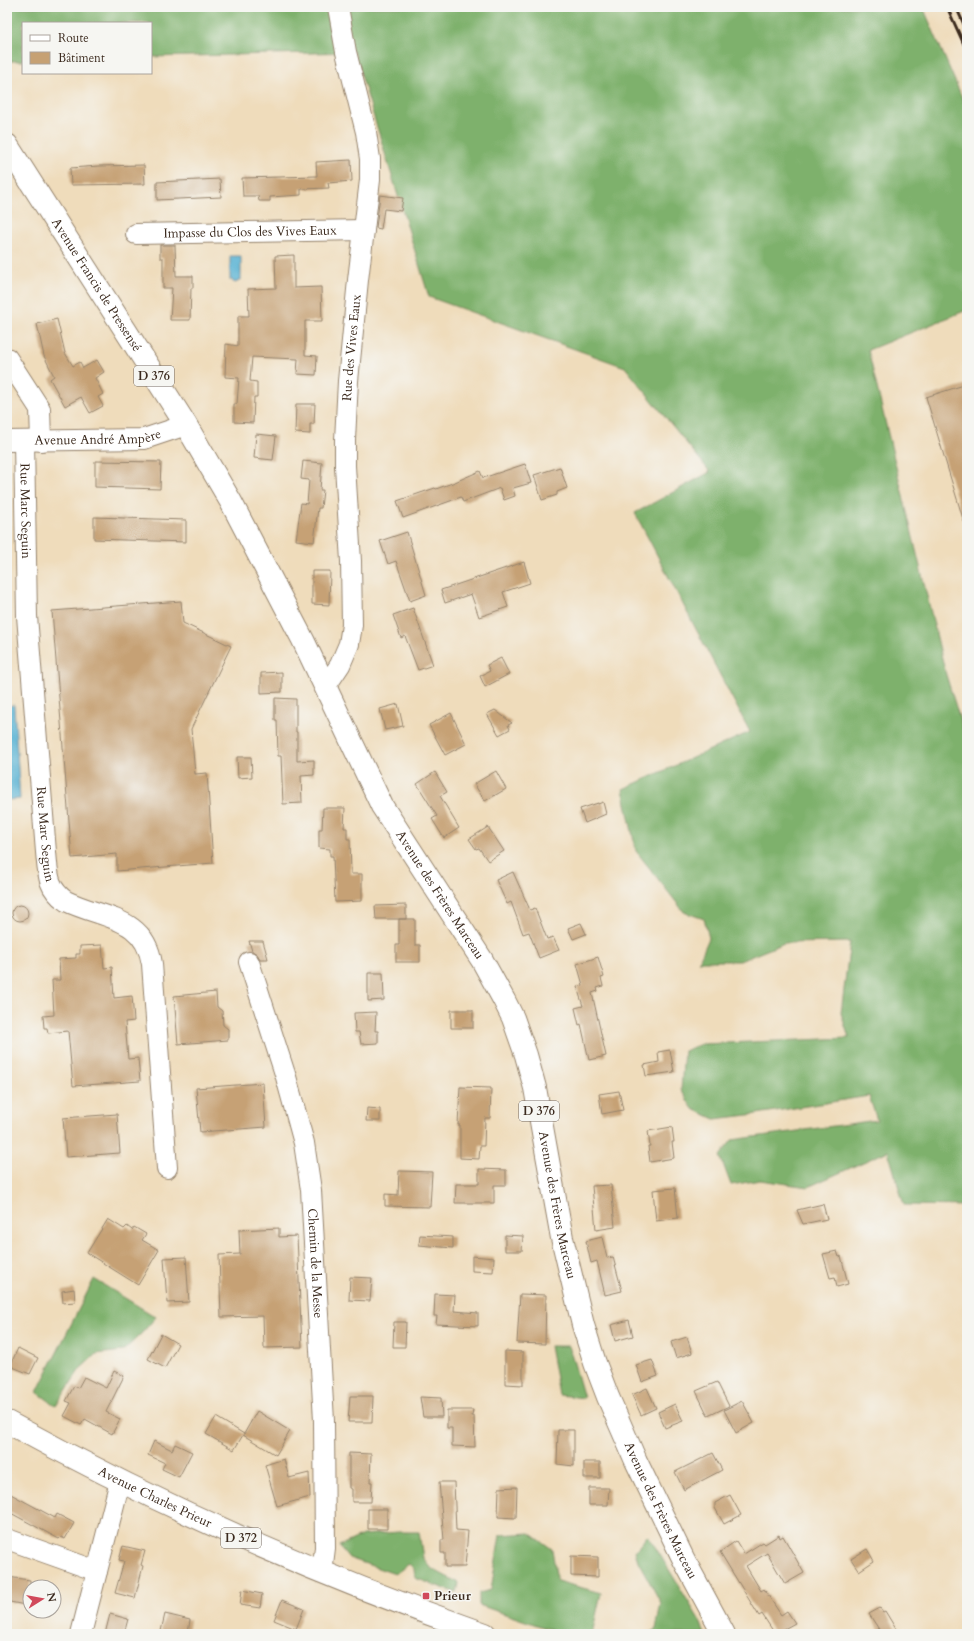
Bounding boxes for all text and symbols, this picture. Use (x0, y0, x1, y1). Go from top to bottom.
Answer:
legend (22, 22, 152, 74)
text: Route (58, 30, 89, 46)
text: Bâtiment (58, 50, 105, 66)
street label: Avenue Francis de Pressensé (47, 215, 146, 355)
street label: Impasse du Clos des Vives Eaux (163, 221, 337, 243)
street label: Rue des Vives Eaux (338, 293, 366, 402)
road number: D 376 (134, 366, 174, 386)
street label: Avenue André Ampère (34, 425, 164, 450)
street label: Rue Marc Seguin (15, 463, 35, 560)
street label: Rue Marc Seguin (32, 786, 59, 885)
street label: Avenue des Frères Marceau (391, 827, 488, 963)
road number: D 376 (519, 1101, 559, 1121)
street label: Avenue des Frères Marceau (534, 1130, 581, 1281)
street label: Chemin de la Messe (303, 1208, 327, 1319)
street label: Avenue des Frères Marceau (620, 1439, 702, 1582)
street label: Avenue Charles Prieur (95, 1462, 215, 1532)
road number: D 372 (221, 1528, 261, 1548)
north arrow (22, 1579, 62, 1619)
place label: Prieur (434, 1587, 472, 1605)
text: N (43, 1591, 60, 1604)
marker: Prieur (421, 1591, 431, 1601)

